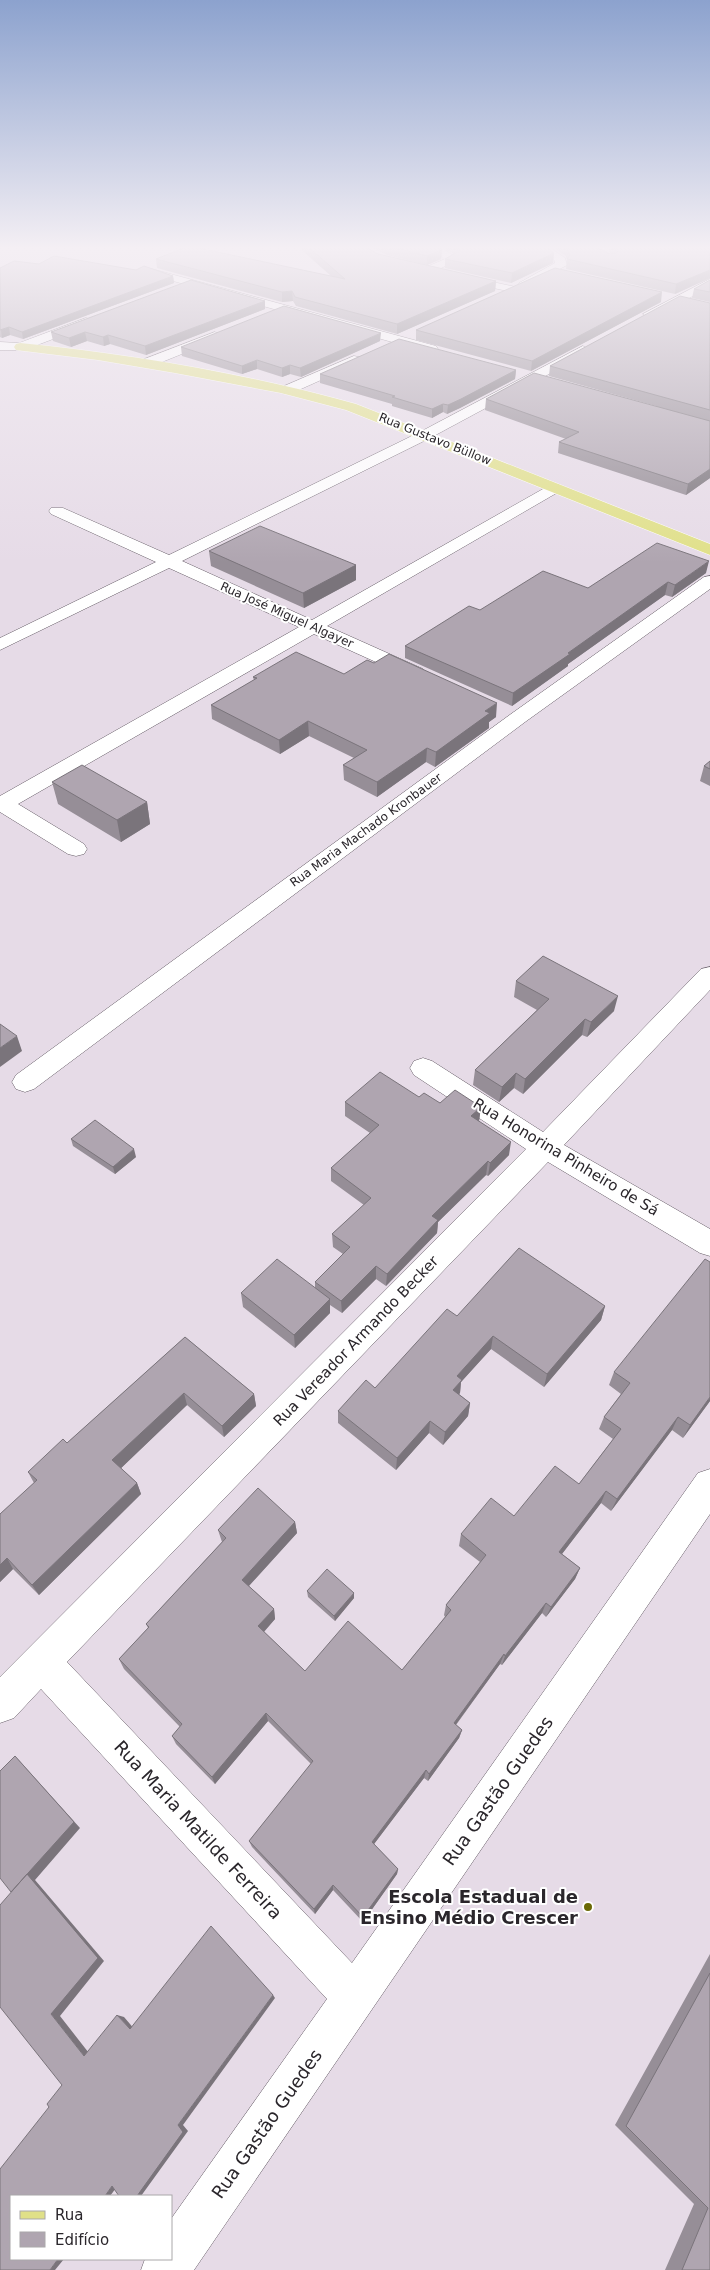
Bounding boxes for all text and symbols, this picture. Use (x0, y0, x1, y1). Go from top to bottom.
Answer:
street label: Rua Gustavo Büllow (377, 410, 493, 468)
street label: Rua José Miguel Algayer (218, 579, 356, 651)
street label: Rua Maria Machado Kronbauer (287, 770, 445, 890)
street label: Rua Honorina Pinheiro de Sá (470, 1094, 662, 1220)
street label: Rua Vereador Armando Becker (270, 1252, 443, 1430)
street label: Rua Gastão Guedes (438, 1712, 557, 1869)
street label: Rua Maria Matilde Ferreira (110, 1736, 287, 1923)
place label: Escola Estadual de Ensino Médio Crescer (360, 1886, 578, 1928)
marker: Escola Estadual de Ensino Médio Crescer (582, 1901, 594, 1913)
street label: Rua Gastão Guedes (207, 2045, 326, 2202)
legend (10, 2195, 172, 2260)
text: Rua (55, 2206, 83, 2224)
text: Edifício (55, 2231, 109, 2249)

